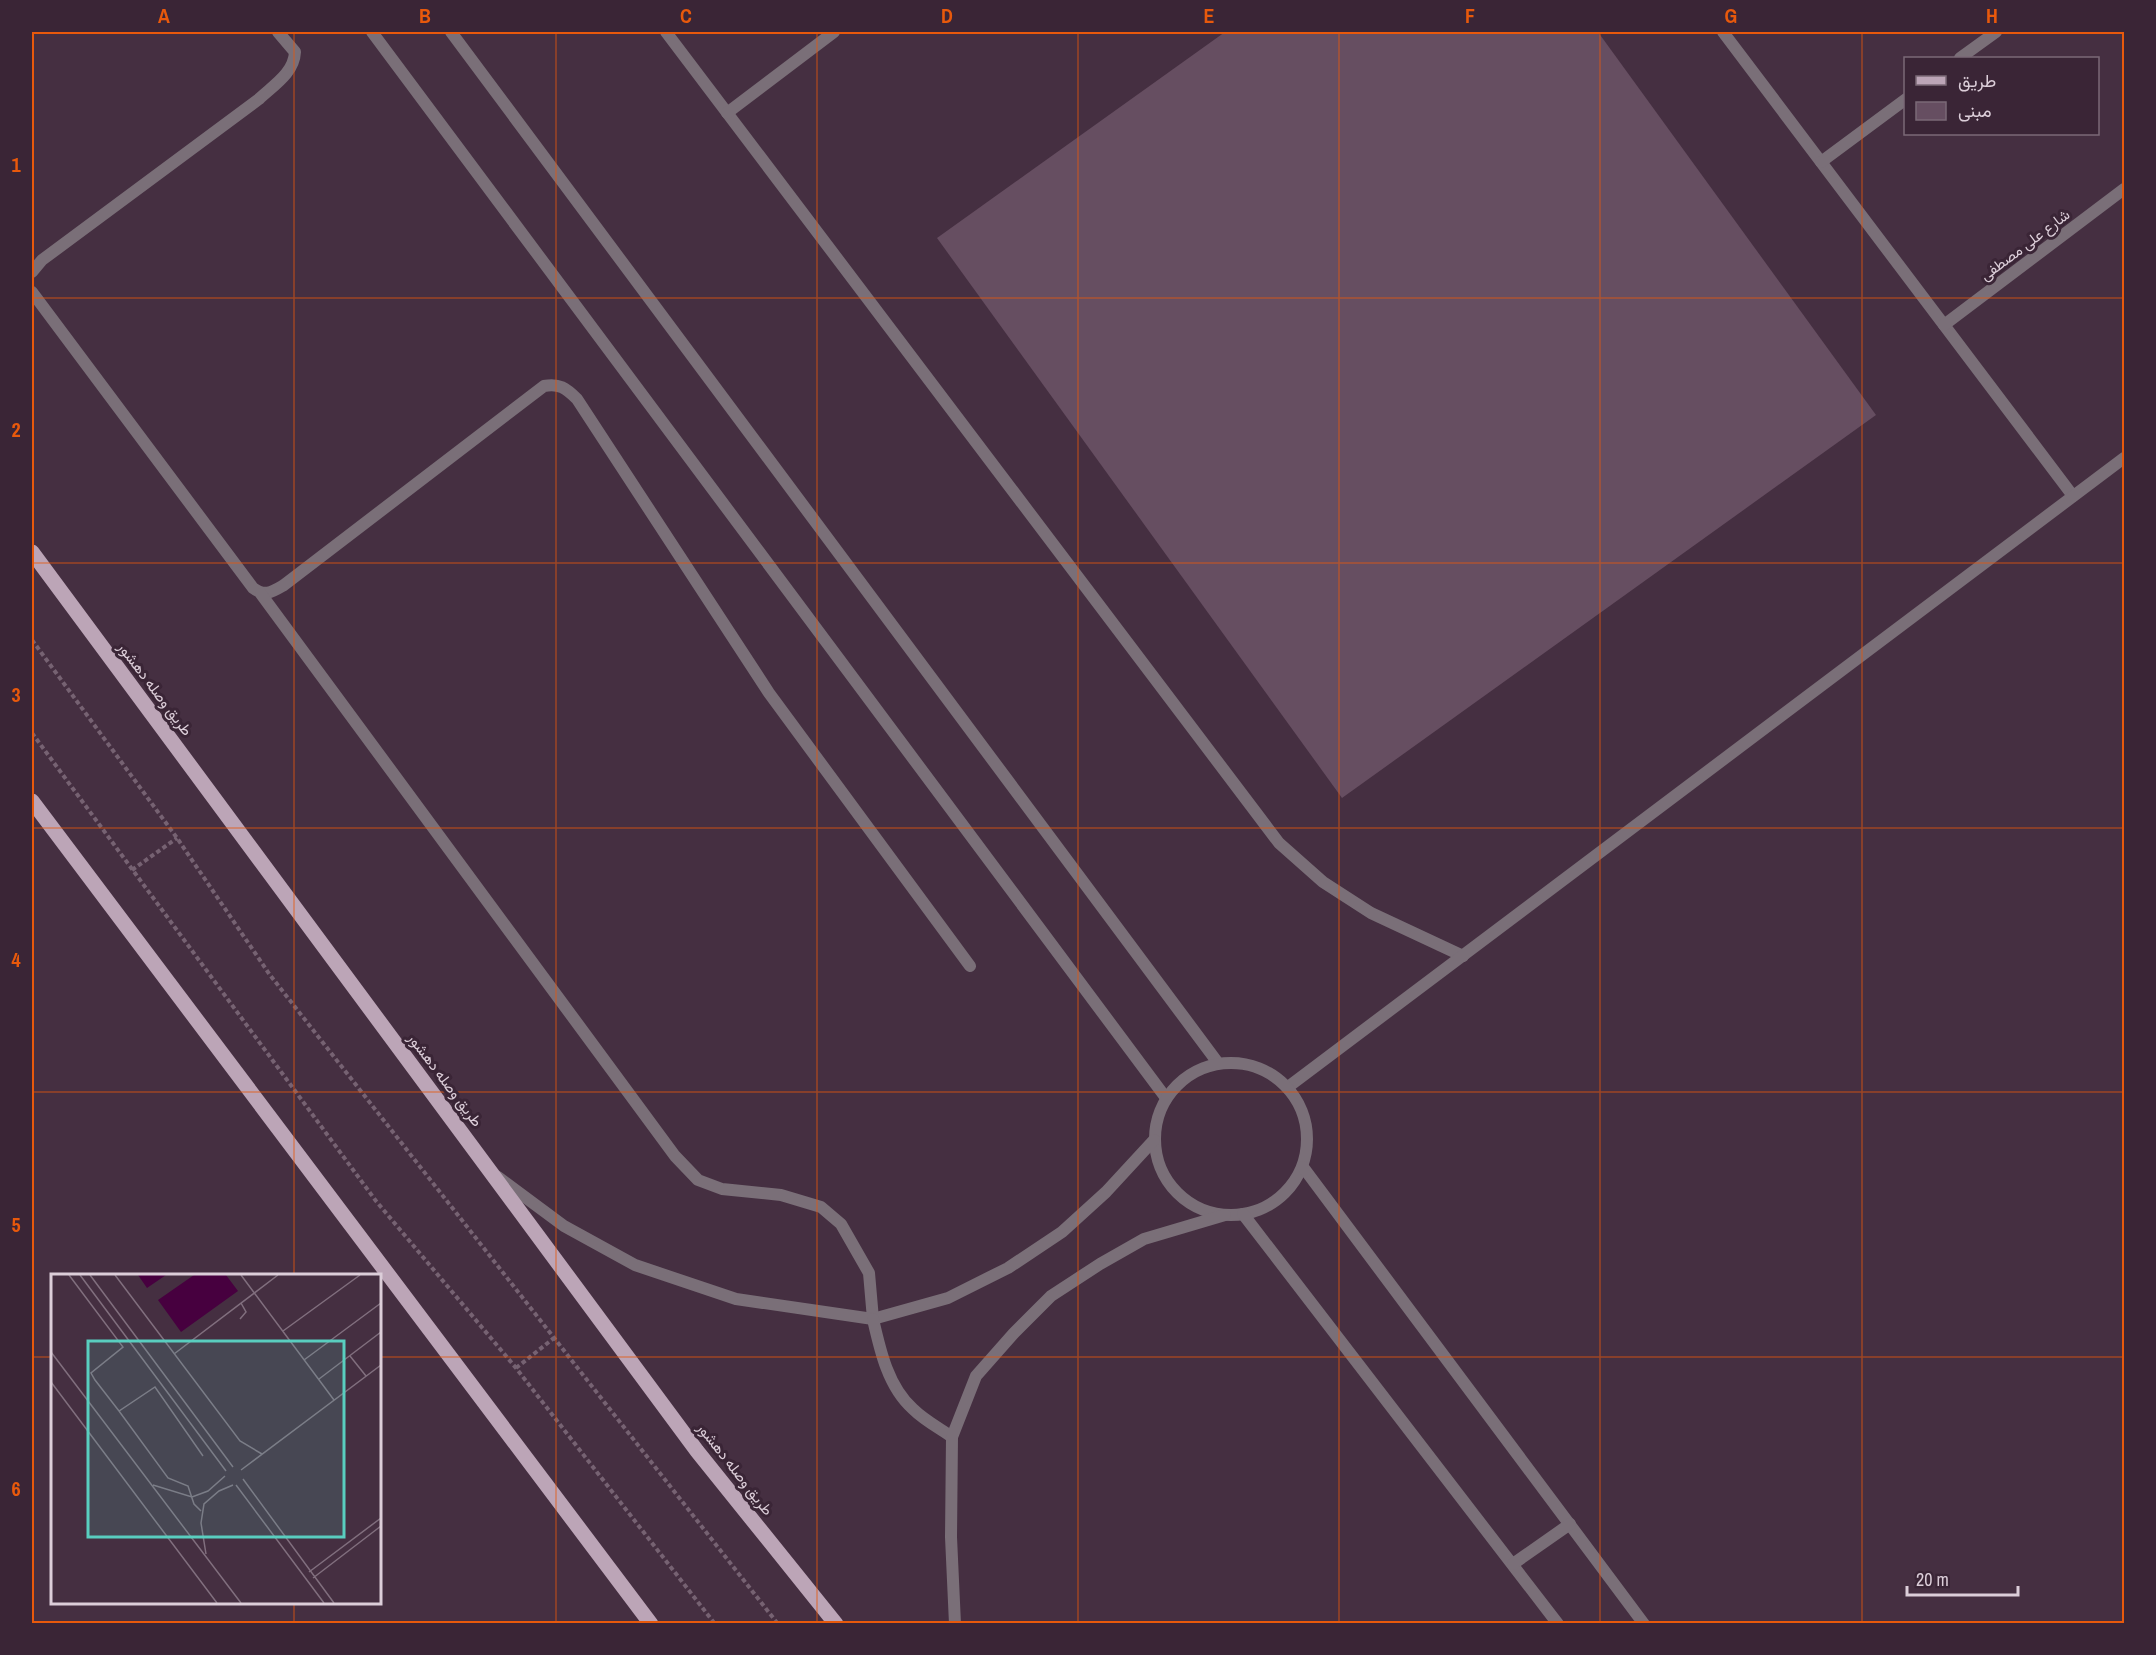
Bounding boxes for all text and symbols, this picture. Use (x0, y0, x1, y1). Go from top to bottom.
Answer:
text: A (158, 2, 170, 29)
text: B (419, 2, 431, 29)
text: C (680, 2, 692, 29)
text: D (941, 2, 953, 29)
text: E (1204, 2, 1215, 29)
text: F (1465, 2, 1475, 29)
text: G (1725, 2, 1737, 29)
text: H (1986, 2, 1998, 29)
legend (1904, 57, 2099, 135)
text: طريق (1958, 68, 1996, 93)
text: مبنى (1958, 98, 1992, 123)
text: 1 (11, 151, 21, 178)
street label: شارع على مصطفى (1975, 204, 2075, 286)
text: 2 (11, 416, 21, 443)
street label: طريق وصله دهشور (113, 637, 198, 740)
text: 3 (11, 681, 21, 708)
text: 4 (11, 946, 21, 973)
street label: طريق وصله دهشور (403, 1028, 488, 1131)
text: 5 (11, 1211, 21, 1238)
inset map (51, 1274, 381, 1604)
street label: طريق وصله دهشور (692, 1417, 778, 1520)
text: 6 (11, 1475, 21, 1502)
scale bar (1907, 1559, 2018, 1597)
text: 20 m (1916, 1567, 1949, 1592)

